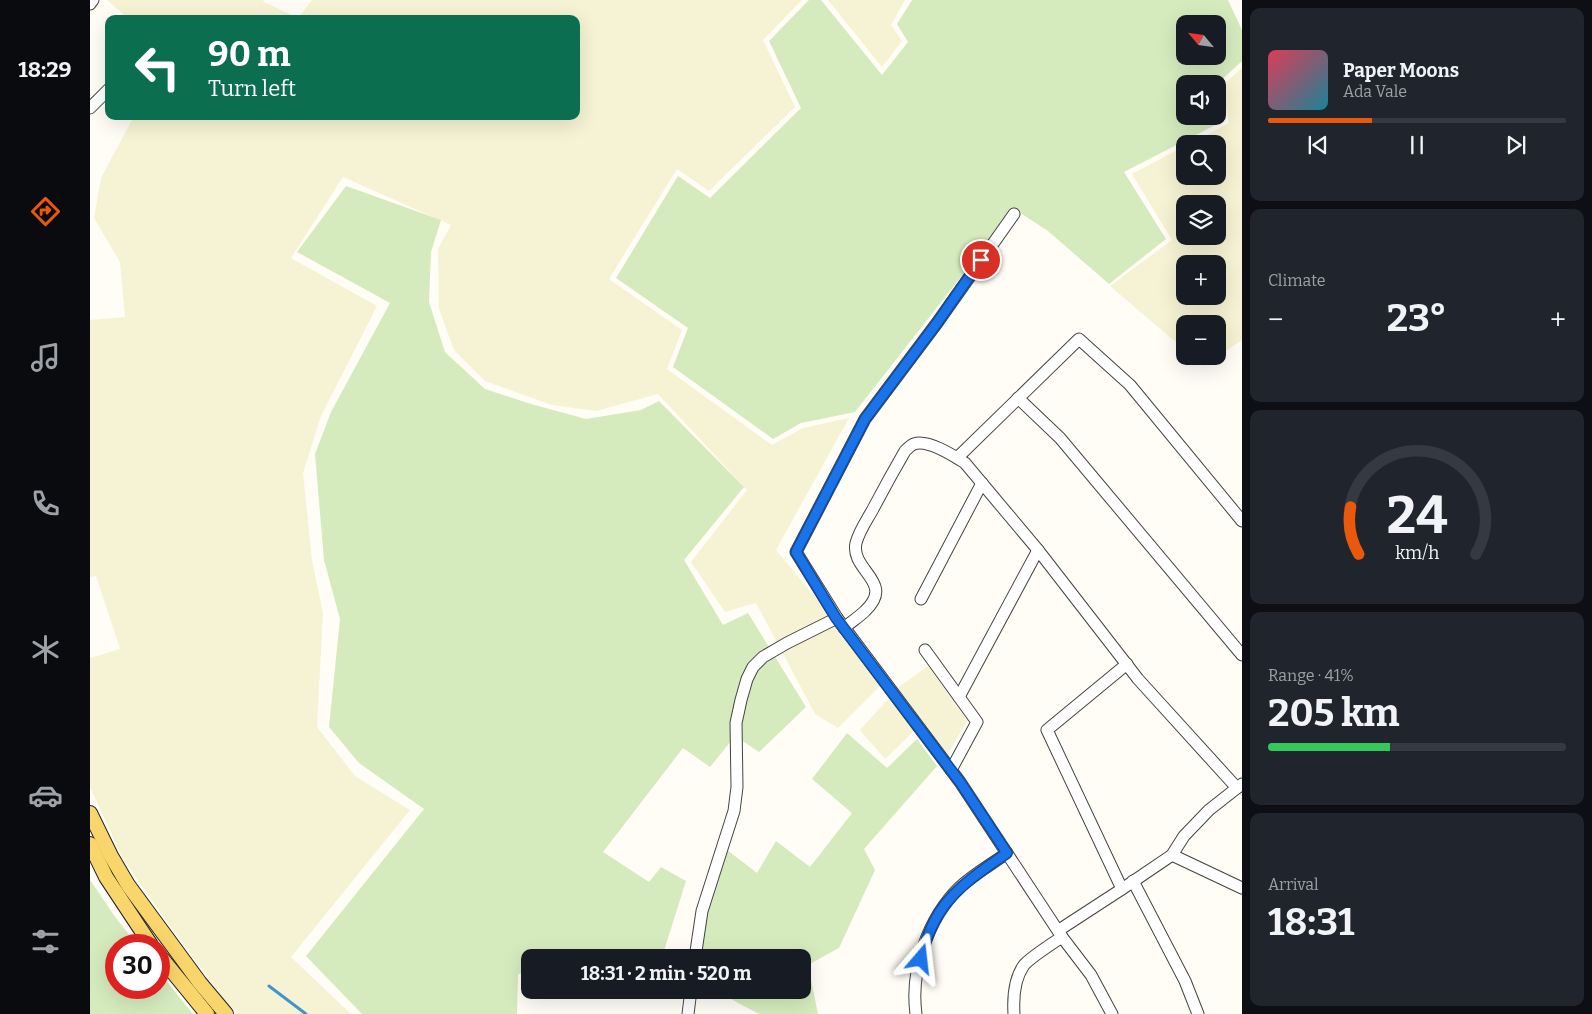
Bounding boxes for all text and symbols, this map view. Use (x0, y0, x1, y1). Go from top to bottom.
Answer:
north arrow (1176, 15, 1226, 65)
map controls (1176, 15, 1226, 365)
text: 90 m (208, 33, 291, 75)
icon: left (125, 35, 190, 100)
text: 18:29 (18, 56, 72, 83)
text: Paper Moons (1343, 59, 1459, 82)
text: Turn left (208, 75, 296, 102)
button: sound (1176, 75, 1226, 125)
text: Ada Vale (1343, 82, 1407, 101)
icon: previous (1304, 131, 1332, 159)
icon: pause (1403, 131, 1431, 159)
icon: next (1502, 131, 1530, 159)
button: search (1176, 135, 1226, 185)
icon: directions (28, 194, 63, 229)
button: layers (1176, 195, 1226, 245)
pin (960, 239, 1002, 281)
icon: arrive (967, 246, 995, 274)
button: + (1176, 255, 1226, 305)
text: Climate (1268, 271, 1326, 290)
text: 23° (1387, 295, 1447, 341)
text: − (1268, 303, 1283, 336)
text: + (1550, 303, 1566, 336)
button: − (1176, 315, 1226, 365)
icon: music (28, 340, 63, 375)
text: 24 (1387, 484, 1448, 547)
icon: phone (28, 486, 63, 521)
text: km/h (1395, 542, 1439, 564)
icon: climate (28, 632, 63, 667)
text: Range · 41% (1268, 666, 1354, 685)
text: 205 km (1268, 690, 1399, 736)
icon: car (28, 778, 63, 813)
text: Arrival (1268, 875, 1319, 894)
text: 18:31 (1268, 899, 1354, 945)
icon: filters (28, 924, 63, 959)
position arrow (894, 932, 946, 984)
speed limit sign: 30 (105, 934, 170, 999)
text: 18:31 · 2 min · 520 m (581, 962, 751, 985)

